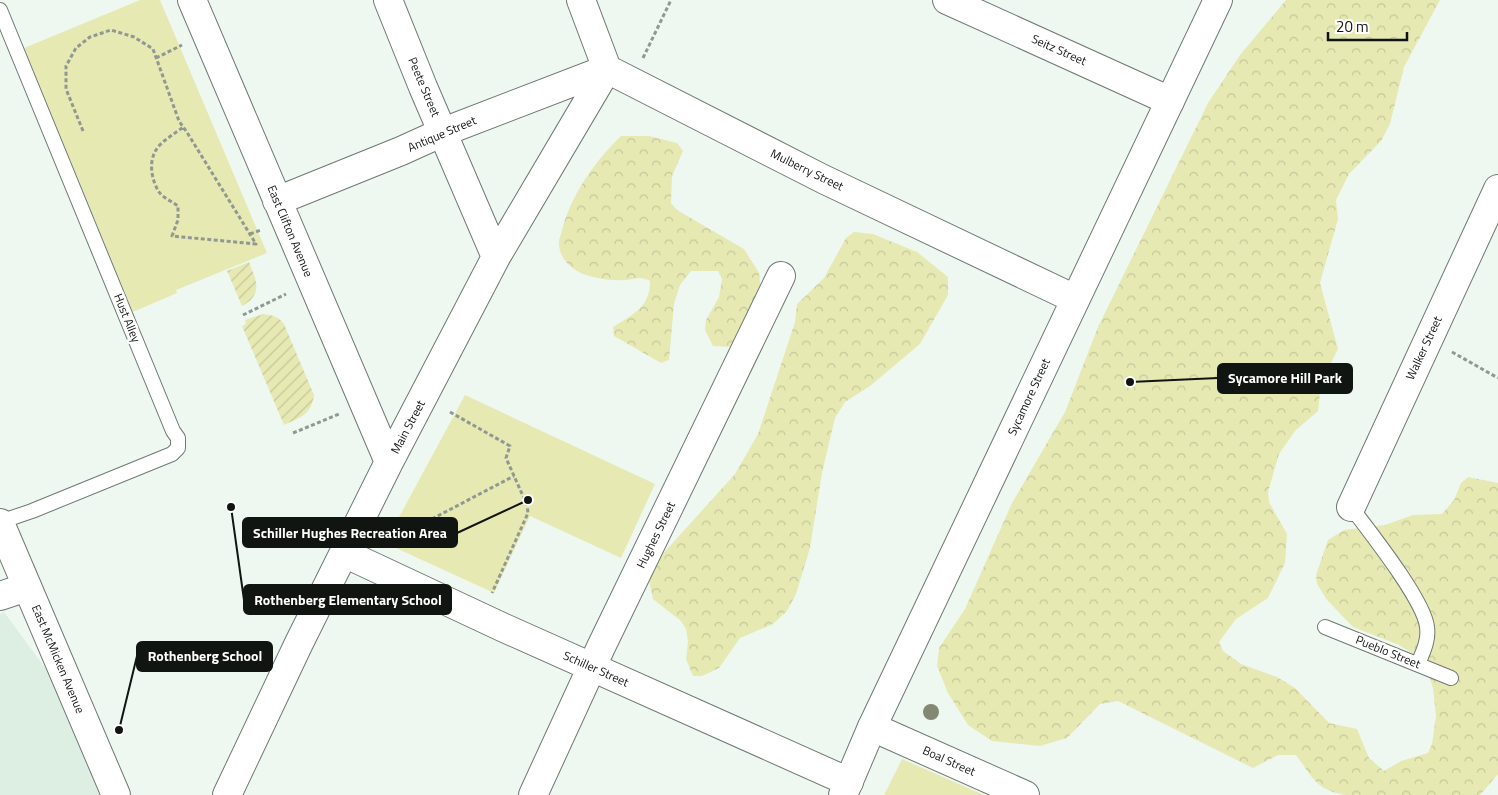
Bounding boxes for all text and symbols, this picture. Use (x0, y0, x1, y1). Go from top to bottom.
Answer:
scale bar (1328, 10, 1407, 42)
text: 20 m (1336, 15, 1369, 38)
street label: Seitz Street (1029, 29, 1090, 70)
street label: Peete Street (403, 54, 446, 120)
street label: Antique Street (405, 110, 480, 156)
street label: Mulberry Street (767, 144, 848, 196)
street label: East Clifton Avenue (263, 182, 318, 280)
street label: Hust Alley (109, 290, 146, 345)
street label: Walker Street (1400, 312, 1447, 383)
street label: Sycamore Street (1002, 354, 1055, 439)
callout: Sycamore Hill Park (1218, 364, 1352, 393)
text: Sycamore Hill Park (1228, 367, 1343, 388)
street label: Main Street (385, 396, 430, 457)
street label: Hughes Street (631, 497, 680, 571)
callout: Schiller Hughes Recreation Area (243, 518, 457, 547)
text: Schiller Hughes Recreation Area (253, 522, 447, 543)
callout: Rothenberg Elementary School (244, 585, 451, 614)
text: Rothenberg Elementary School (254, 589, 442, 610)
street label: East McMicken Avenue (27, 601, 90, 716)
street label: Pueblo Street (1353, 630, 1424, 673)
callout: Rothenberg School (137, 642, 272, 671)
text: Rothenberg School (148, 645, 262, 666)
street label: Schiller Street (560, 646, 633, 692)
street label: Boal Street (920, 740, 979, 781)

